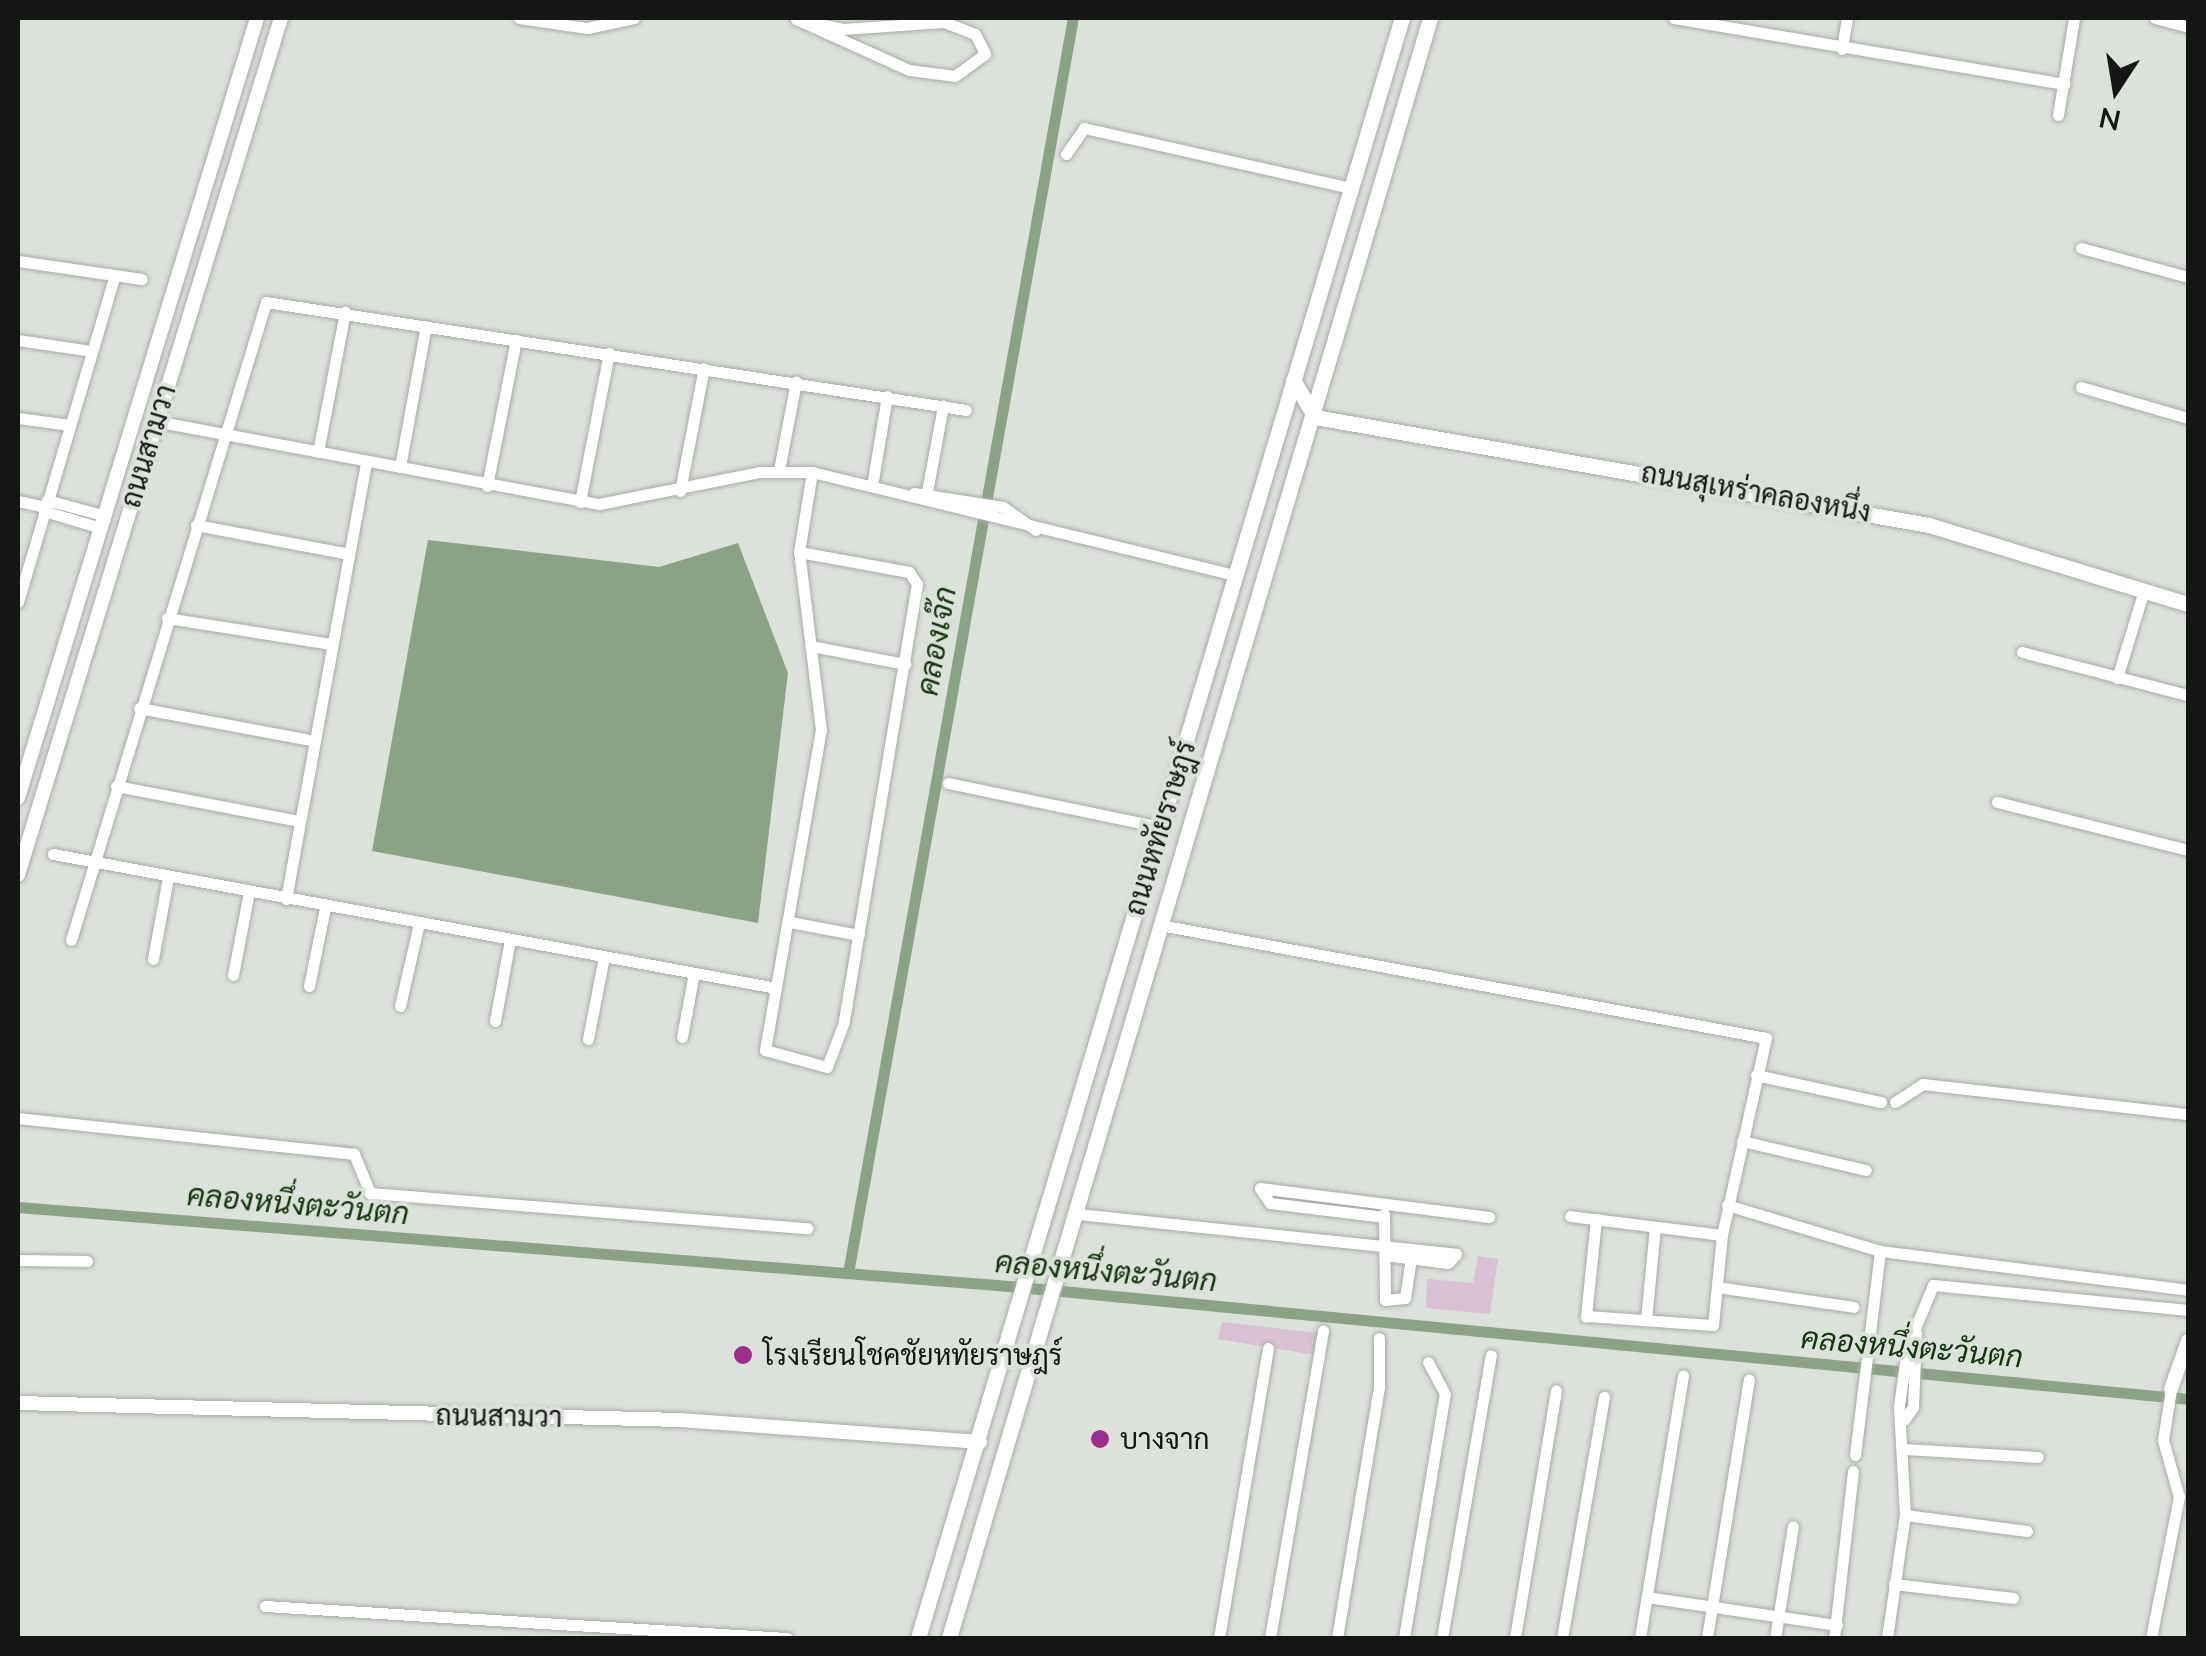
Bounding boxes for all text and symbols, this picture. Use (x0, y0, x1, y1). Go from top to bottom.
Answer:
north arrow (2066, 40, 2166, 140)
text: N (2096, 101, 2124, 139)
street label: ถนนสามวา (113, 380, 183, 512)
street label: ถนนสุเหร่าคลองหนึ่ง (1639, 455, 1873, 529)
water label: คลองเจ๊ก (909, 584, 963, 698)
street label: ถนนหทัยราษฎร์ (1117, 737, 1203, 919)
water label: คลองหนึ่งตะวันตก (185, 1176, 411, 1232)
water label: คลองหนึ่งตะวันตก (993, 1243, 1219, 1299)
water label: คลองหนึ่งตะวันตก (1799, 1319, 2025, 1375)
place label: โรงเรียนโชคชัยหทัยราษฎร์ (763, 1338, 1062, 1372)
marker: โรงเรียนโชคชัยหทัยราษฎร์ (732, 1344, 754, 1366)
street label: ถนนสามวา (435, 1398, 563, 1434)
place label: บางจาก (1120, 1422, 1210, 1456)
marker: บางจาก (1089, 1428, 1111, 1450)

